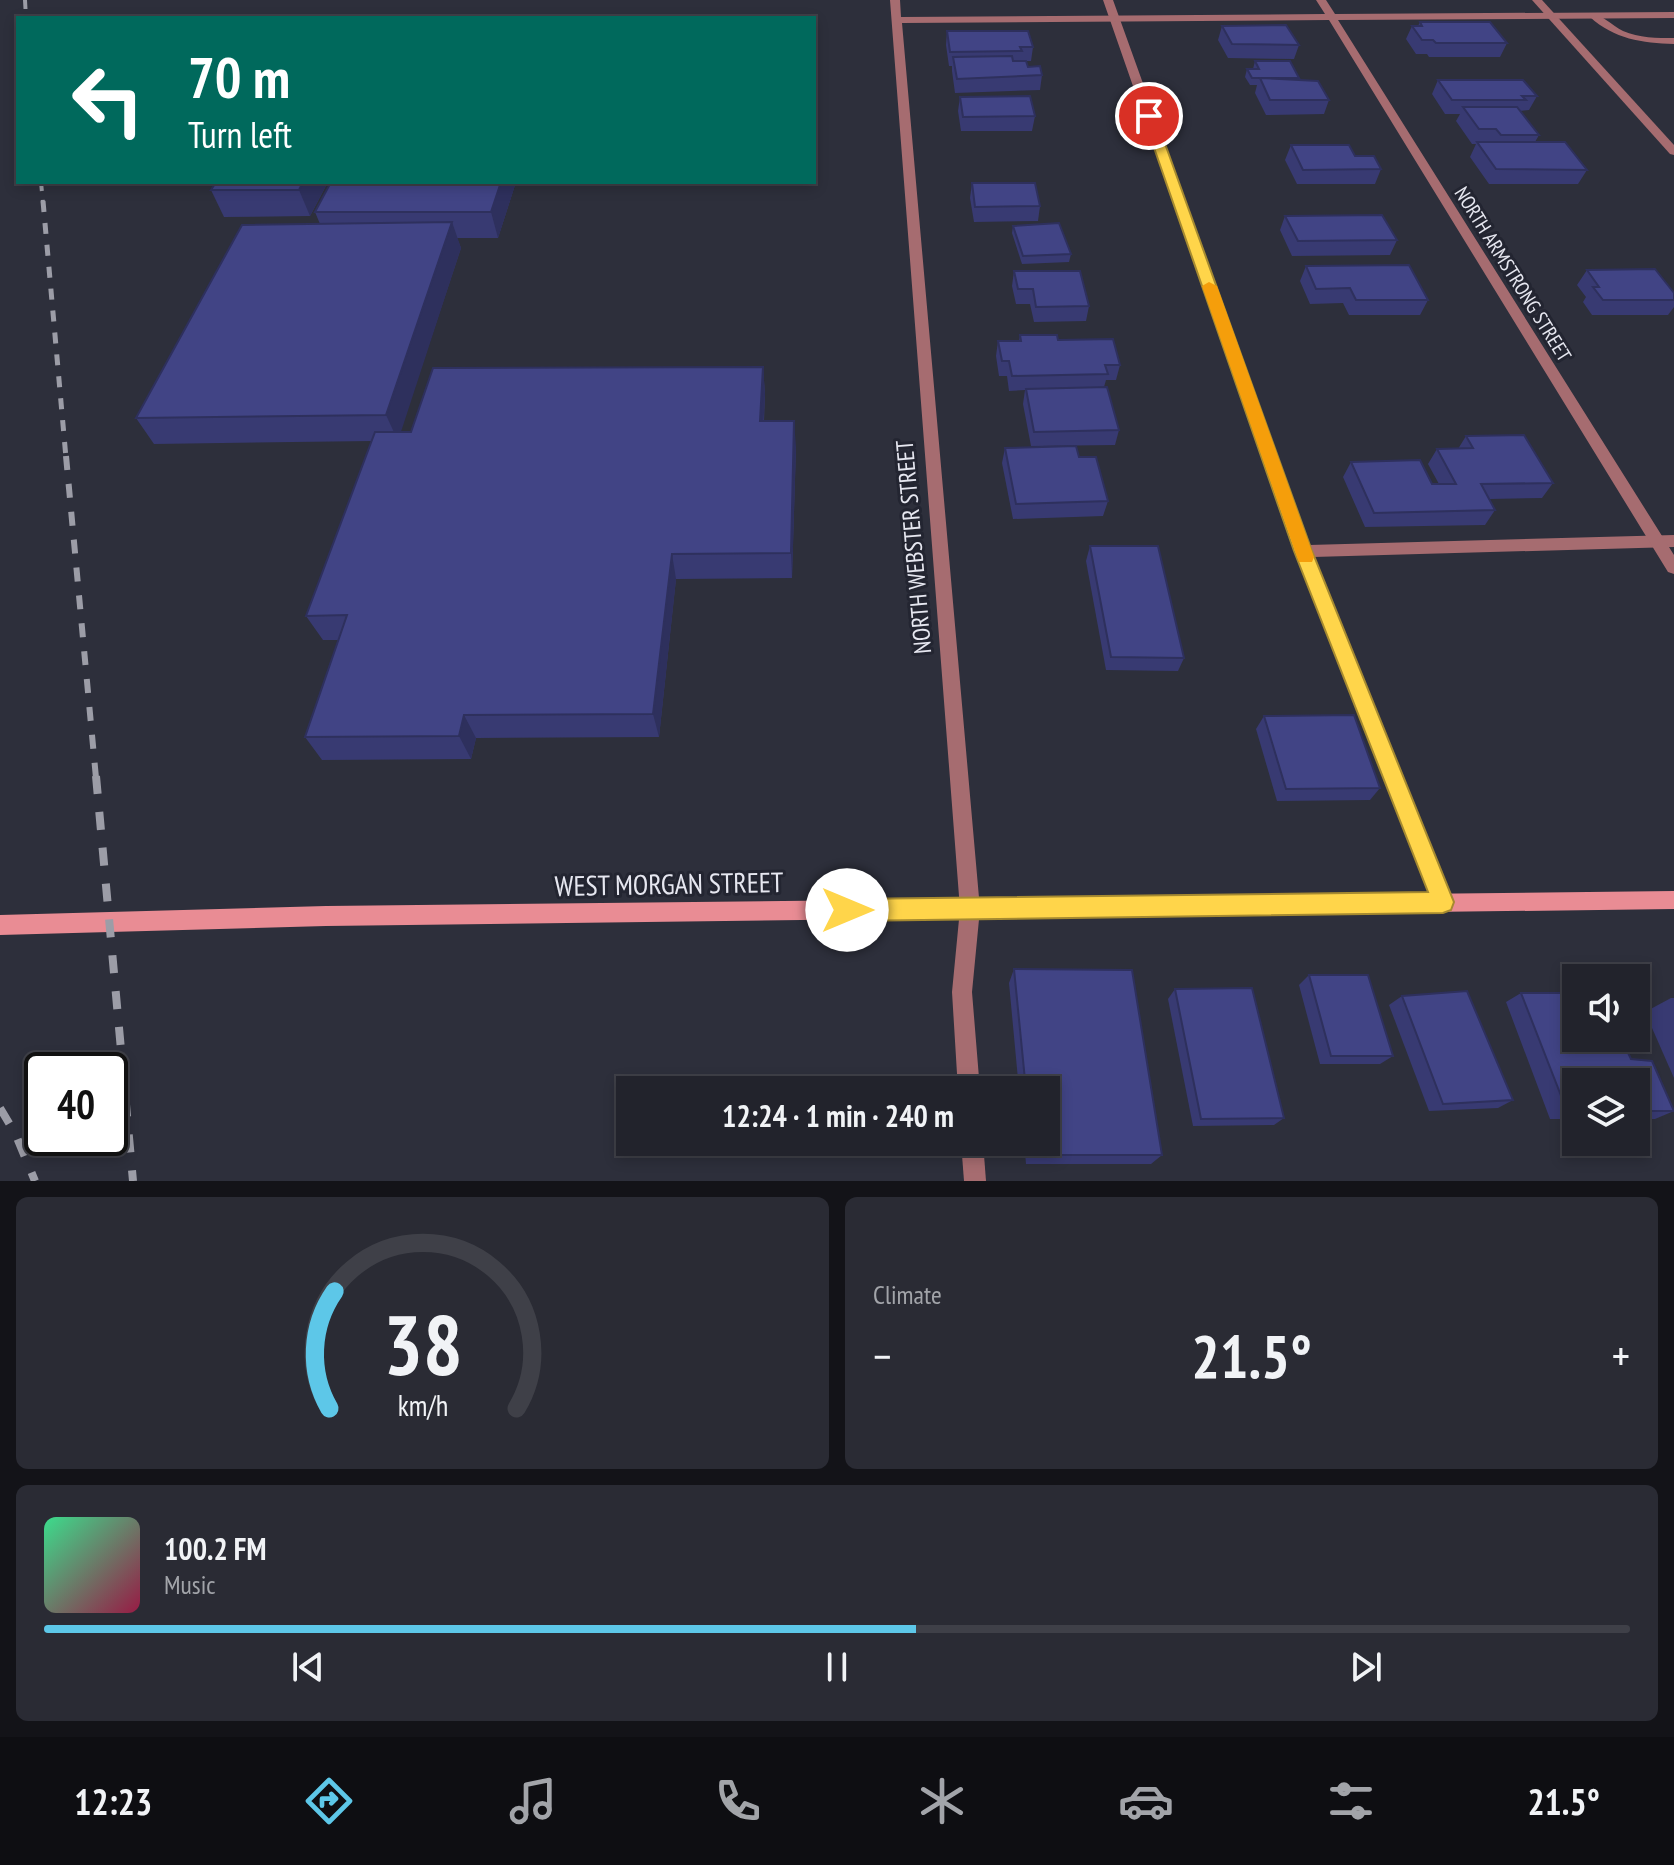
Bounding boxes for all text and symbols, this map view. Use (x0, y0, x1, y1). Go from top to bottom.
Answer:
text: 70 m (188, 41, 290, 113)
icon: left (56, 48, 160, 152)
pin (1115, 82, 1183, 150)
icon: arrive (1127, 94, 1171, 138)
text: Turn left (188, 111, 292, 158)
street label: NORTH ARMSTRONG STREET (1449, 182, 1577, 366)
street label: NORTH WEBSTER STREET (889, 439, 938, 655)
street label: WEST MORGAN STREET (554, 863, 784, 904)
position arrow (805, 868, 889, 952)
map controls (1562, 964, 1650, 1156)
button: sound (1562, 964, 1650, 1052)
speed limit sign: 40 (24, 1052, 128, 1156)
button: layers (1562, 1068, 1650, 1156)
text: 12:24 · 1 min · 240 m (722, 1096, 954, 1135)
text: Climate (873, 1278, 942, 1311)
text: 38 (383, 1290, 462, 1398)
text: 21.5° (1191, 1317, 1312, 1395)
text: − (873, 1327, 891, 1384)
text: + (1612, 1327, 1630, 1384)
text: km/h (397, 1387, 448, 1424)
text: 100.2 FM (164, 1529, 266, 1568)
text: Music (164, 1568, 216, 1601)
icon: previous (286, 1645, 330, 1689)
icon: pause (815, 1645, 859, 1689)
icon: next (1344, 1645, 1388, 1689)
icon: directions (301, 1773, 357, 1829)
icon: music (505, 1773, 561, 1829)
icon: phone (710, 1773, 766, 1829)
icon: climate (914, 1773, 970, 1829)
icon: car (1118, 1773, 1174, 1829)
icon: filters (1323, 1773, 1379, 1829)
text: 12:23 (74, 1778, 152, 1825)
text: 21.5° (1527, 1778, 1600, 1825)

